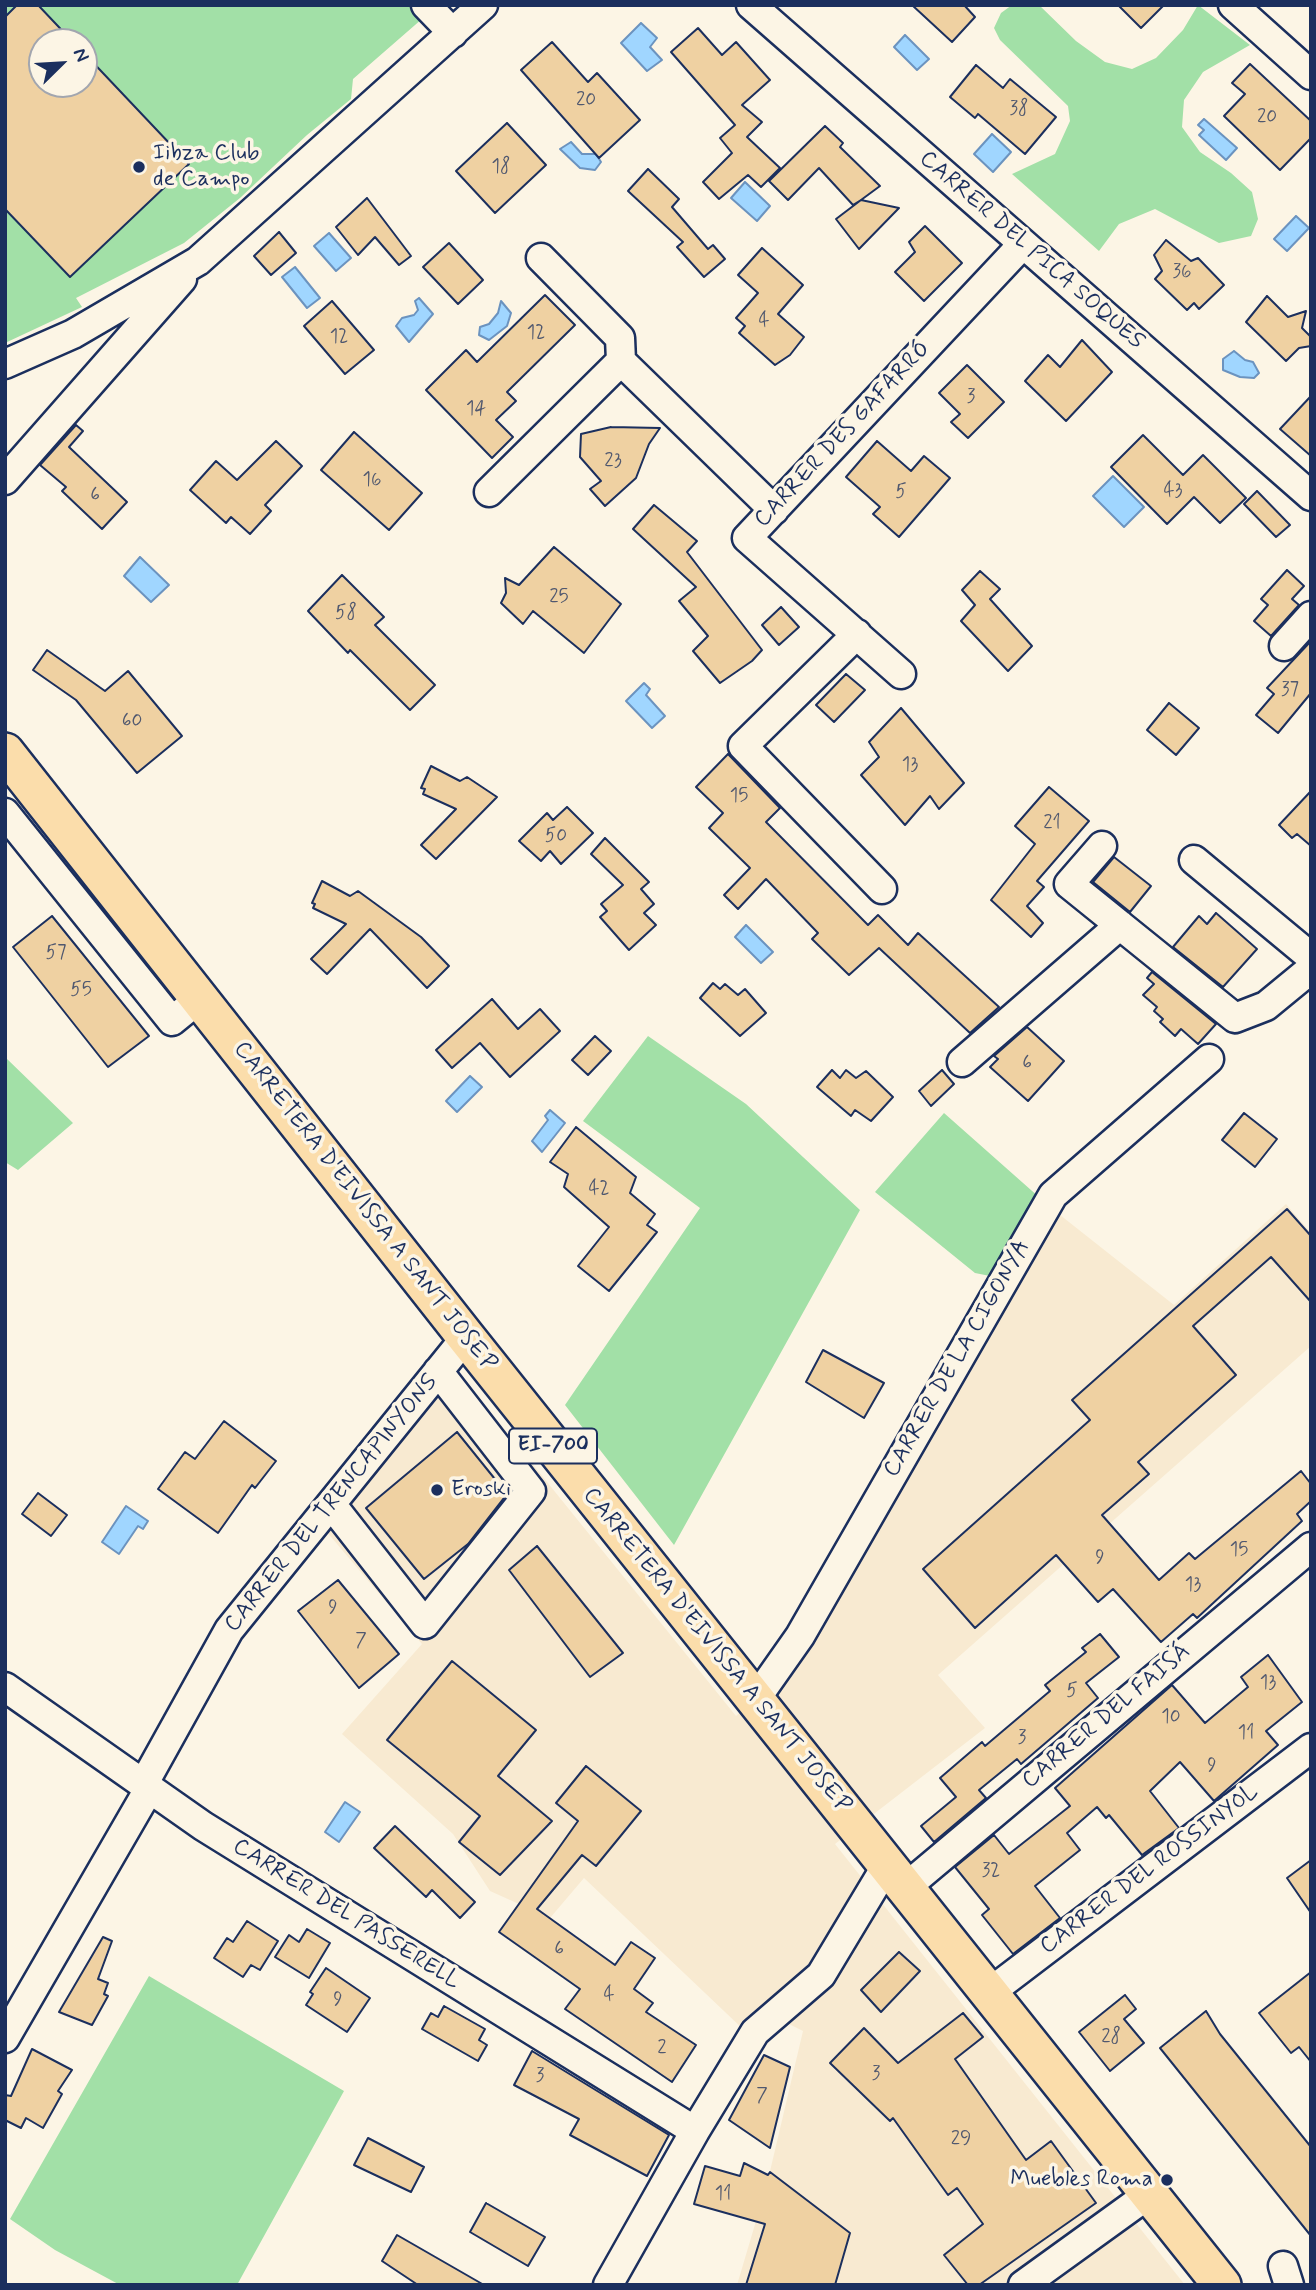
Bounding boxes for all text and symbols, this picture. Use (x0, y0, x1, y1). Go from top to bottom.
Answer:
north arrow (28, 28, 98, 98)
text: N (67, 44, 95, 66)
house number: 20 (576, 90, 596, 112)
house number: 38 (1010, 99, 1028, 121)
house number: 20 (1257, 107, 1277, 129)
place label: Iibza Club de Campo (153, 140, 259, 194)
street label: CARRER DEL PICA SOQUES (913, 146, 1149, 356)
house number: 18 (492, 157, 510, 179)
marker: Iibza Club de Campo (131, 159, 147, 175)
house number: 36 (1172, 262, 1192, 284)
house number: 4 (758, 311, 770, 333)
house number: 12 (527, 323, 545, 345)
house number: 12 (330, 327, 348, 349)
street label: CARRER DES GAFARRÓ (749, 336, 937, 534)
house number: 3 (967, 387, 975, 409)
house number: 14 (466, 399, 486, 421)
house number: 23 (604, 451, 622, 473)
house number: 16 (363, 470, 381, 492)
house number: 43 (1163, 481, 1183, 503)
house number: 5 (895, 482, 907, 504)
house number: 6 (90, 485, 100, 507)
house number: 25 (549, 587, 569, 609)
house number: 58 (335, 603, 357, 625)
house number: 37 (1281, 680, 1299, 702)
house number: 60 (122, 711, 142, 733)
house number: 13 (902, 755, 918, 777)
house number: 15 (730, 786, 748, 808)
house number: 21 (1043, 813, 1061, 835)
house number: 50 (545, 826, 567, 848)
house number: 57 (46, 943, 66, 965)
house number: 55 (70, 980, 92, 1002)
street label: CARRETERA D'EIVISSA A SANT JOSEP (227, 1037, 501, 1377)
house number: 6 (1022, 1053, 1032, 1075)
house number: 42 (588, 1179, 610, 1201)
street label: CARRER DE LA CIGONYA (879, 1235, 1037, 1483)
street label: CARRER DEL TRENCAPINYONS (219, 1370, 445, 1638)
road number: EI-700 (509, 1428, 597, 1464)
place label: Eroski (451, 1476, 511, 1504)
marker: Eroski (429, 1482, 445, 1498)
street label: CARRETERA D'EIVISSA A SANT JOSEP (576, 1483, 856, 1819)
house number: 15 (1230, 1540, 1248, 1562)
house number: 9 (1095, 1548, 1105, 1570)
house number: 13 (1185, 1575, 1201, 1597)
house number: 9 (328, 1598, 338, 1620)
house number: 7 (355, 1631, 367, 1653)
street label: CARRER DEL FAISÁ (1017, 1639, 1197, 1795)
house number: 13 (1260, 1673, 1276, 1695)
house number: 5 (1066, 1681, 1078, 1703)
house number: 10 (1161, 1707, 1181, 1729)
house number: 11 (1238, 1723, 1254, 1745)
house number: 3 (1018, 1728, 1026, 1750)
house number: 9 (1207, 1756, 1217, 1778)
street label: CARRER DEL ROSSINYOL (1035, 1779, 1265, 1961)
street label: CARRER DEL PASSERELL (227, 1834, 465, 1996)
house number: 32 (982, 1861, 1000, 1883)
house number: 6 (554, 1939, 564, 1961)
house number: 4 (603, 1985, 615, 2007)
house number: 9 (333, 1990, 343, 2012)
house number: 28 (1101, 2027, 1121, 2049)
house number: 2 (657, 2038, 667, 2060)
house number: 3 (872, 2064, 880, 2086)
house number: 3 (536, 2066, 544, 2088)
house number: 7 (756, 2086, 768, 2108)
house number: 29 (951, 2129, 971, 2151)
place label: Muebles Roma (1010, 2166, 1153, 2194)
marker: Muebles Roma (1159, 2172, 1175, 2188)
house number: 11 (715, 2184, 731, 2206)

